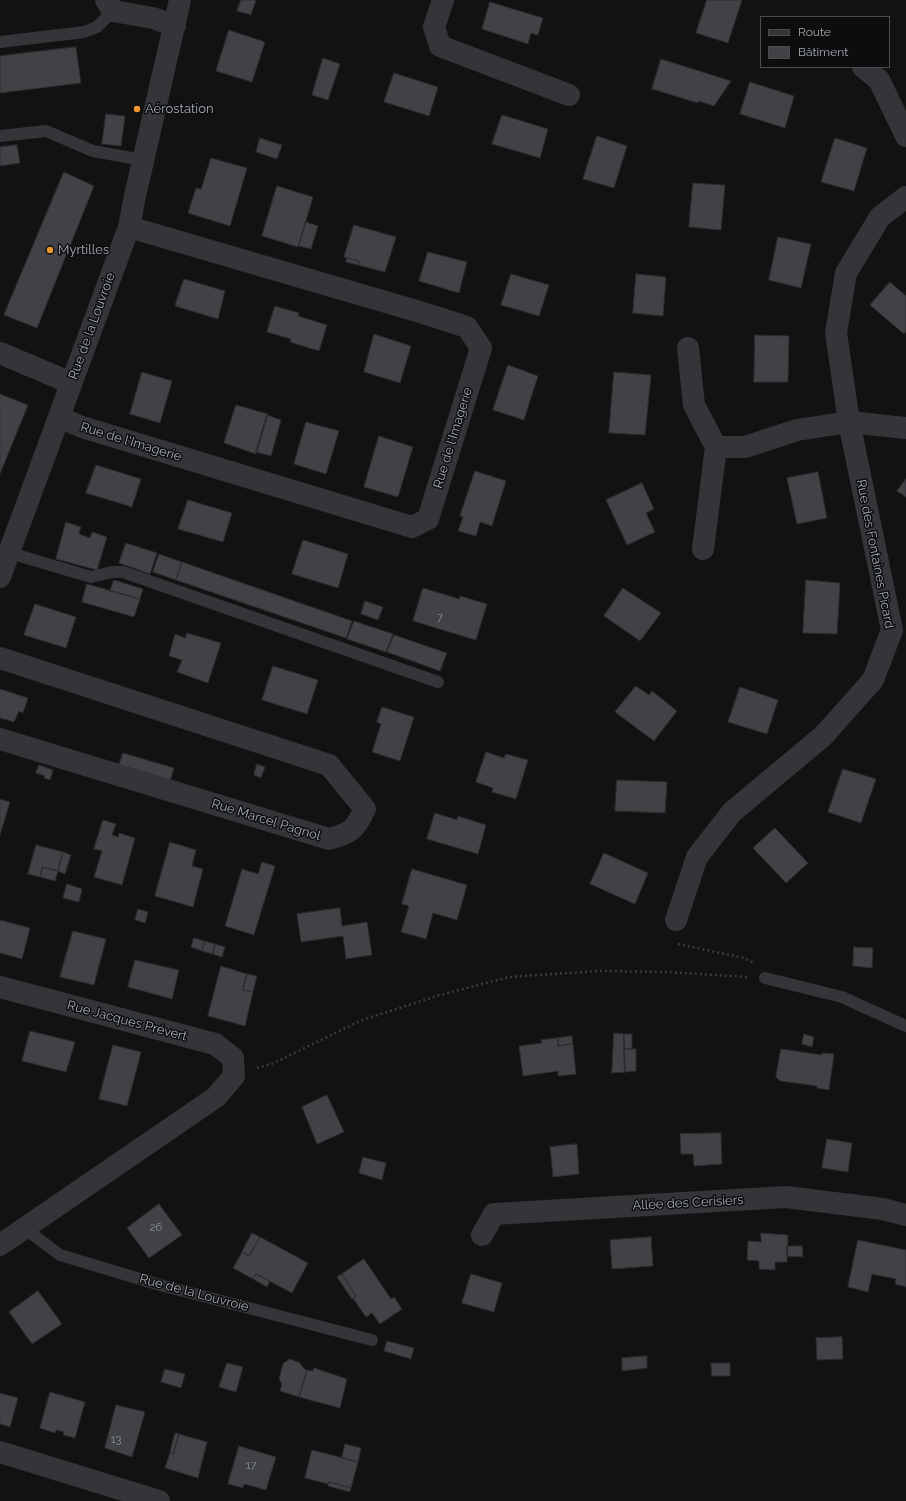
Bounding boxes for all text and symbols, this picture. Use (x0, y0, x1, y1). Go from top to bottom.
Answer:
legend (760, 16, 890, 68)
text: Route (798, 25, 831, 39)
text: Bâtiment (798, 45, 848, 59)
place label: Aérostation (145, 101, 213, 117)
marker: Aérostation (132, 104, 142, 114)
place label: Myrtilles (58, 242, 109, 258)
marker: Myrtilles (45, 245, 55, 255)
street label: Rue de la Louvroie (65, 271, 119, 381)
street label: Rue de l'Imagerie (430, 386, 476, 490)
street label: Rue de l'Imagerie (79, 419, 183, 465)
street label: Rue des Fontaines Picard (853, 478, 897, 630)
house number: 7 (437, 611, 443, 625)
street label: Rue Marcel Pagnol (210, 796, 322, 844)
street label: Rue Jacques Prévert (65, 997, 189, 1045)
street label: Allée des Cerisiers (632, 1192, 744, 1214)
house number: 26 (150, 1221, 162, 1235)
street label: Rue de la Louvroie (138, 1271, 250, 1315)
house number: 13 (111, 1433, 121, 1447)
house number: 17 (246, 1459, 256, 1473)

